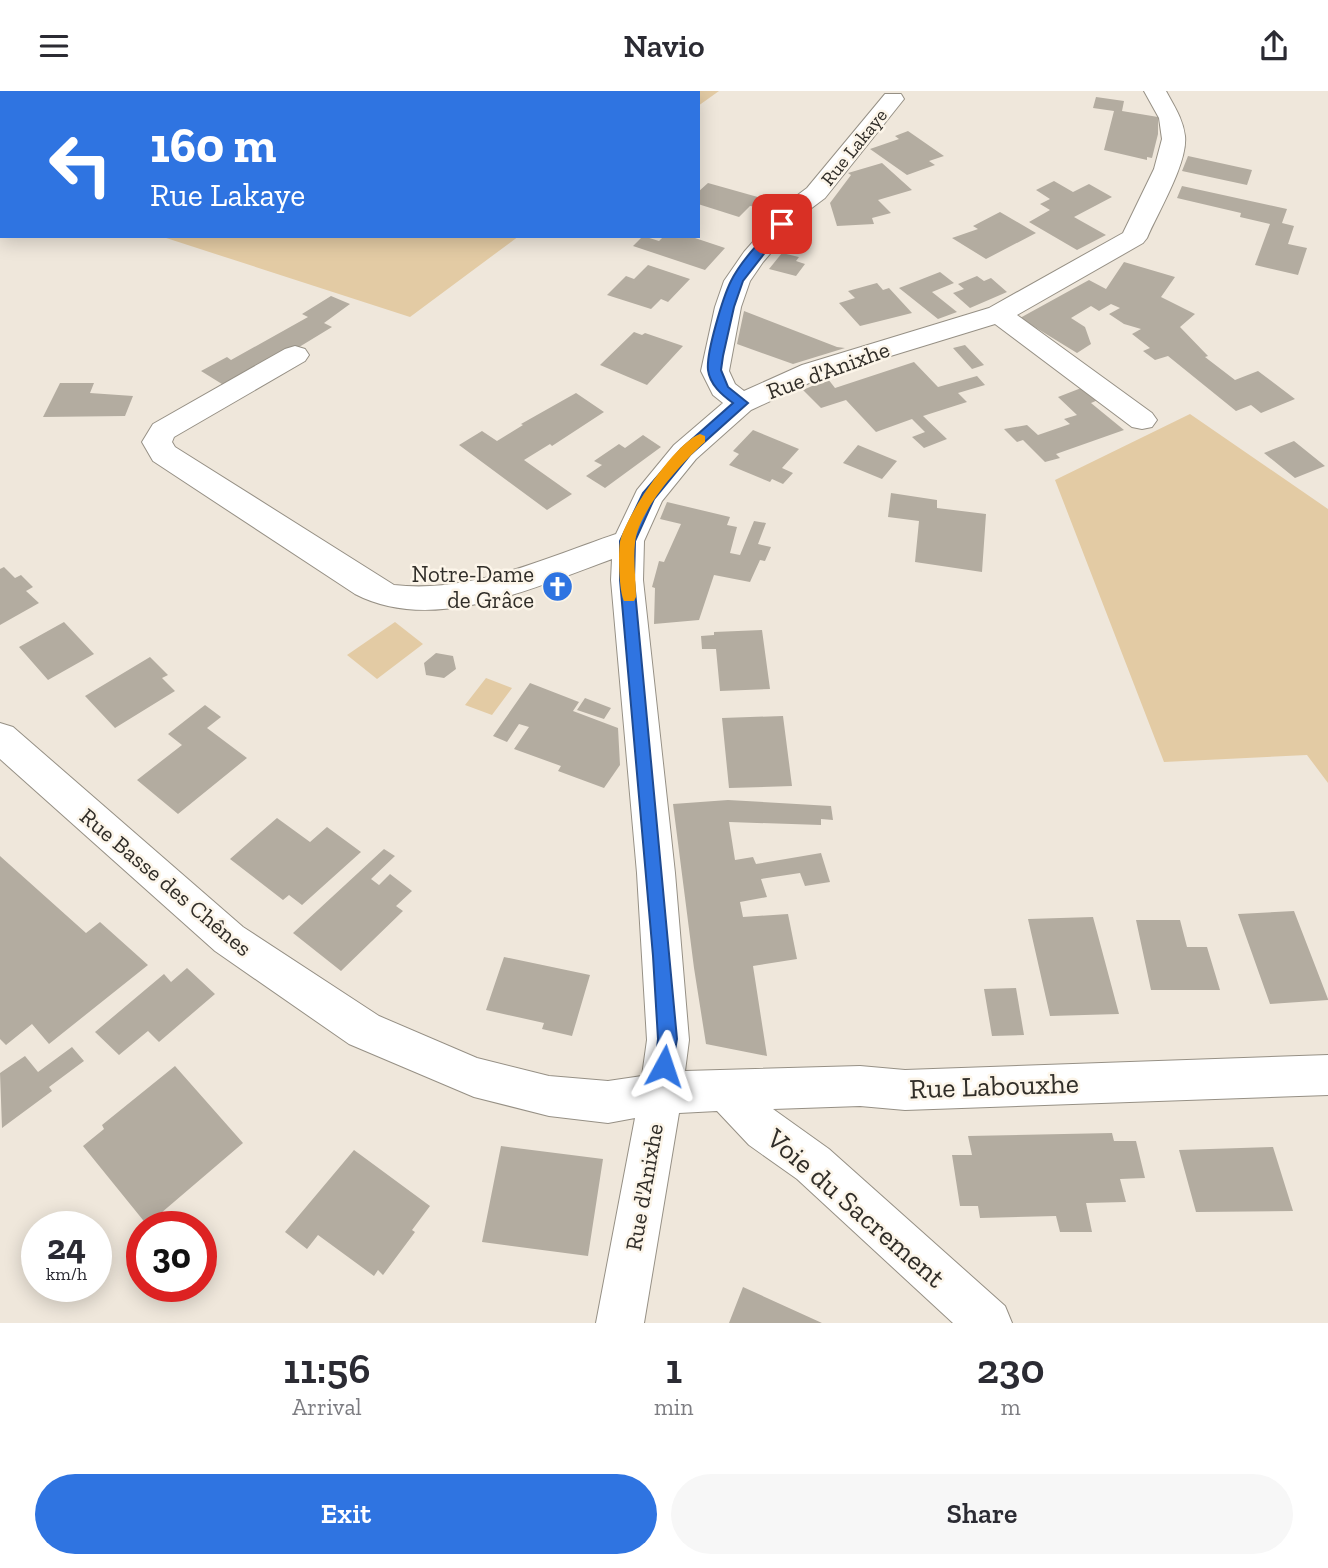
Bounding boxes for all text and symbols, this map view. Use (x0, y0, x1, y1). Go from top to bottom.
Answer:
icon: menu (35, 27, 73, 65)
text: Navio (623, 27, 705, 65)
icon: share (1255, 27, 1293, 65)
street label: Rue Lakaye (816, 104, 892, 190)
text: 160 m (150, 116, 276, 175)
icon: left (35, 119, 126, 210)
text: Rue Lakaye (150, 176, 305, 214)
pin (752, 194, 812, 254)
icon: arrive (763, 205, 801, 243)
street label: Rue d'Anixhe (763, 335, 893, 405)
place label: Notre-Dame de Grâce (411, 560, 534, 614)
church icon: Notre-Dame de Grâce (540, 570, 574, 604)
street label: Rue Basse des Chênes (74, 802, 258, 962)
position arrow (627, 1029, 701, 1103)
street label: Rue Labouxhe (909, 1067, 1079, 1105)
street label: Rue d'Anixhe (619, 1121, 669, 1253)
street label: Voie du Sacrement (759, 1121, 952, 1295)
speed limit sign: 30 (126, 1211, 217, 1302)
text: 24 (47, 1226, 86, 1268)
text: km/h (46, 1263, 87, 1285)
text: 11:56 (283, 1343, 371, 1394)
text: 1 (665, 1343, 682, 1394)
text: 230 (977, 1343, 1045, 1394)
text: Arrival (292, 1393, 362, 1421)
text: min (654, 1393, 693, 1421)
text: m (1001, 1393, 1021, 1421)
button: Exit (35, 1474, 657, 1554)
button: Share (671, 1474, 1293, 1554)

